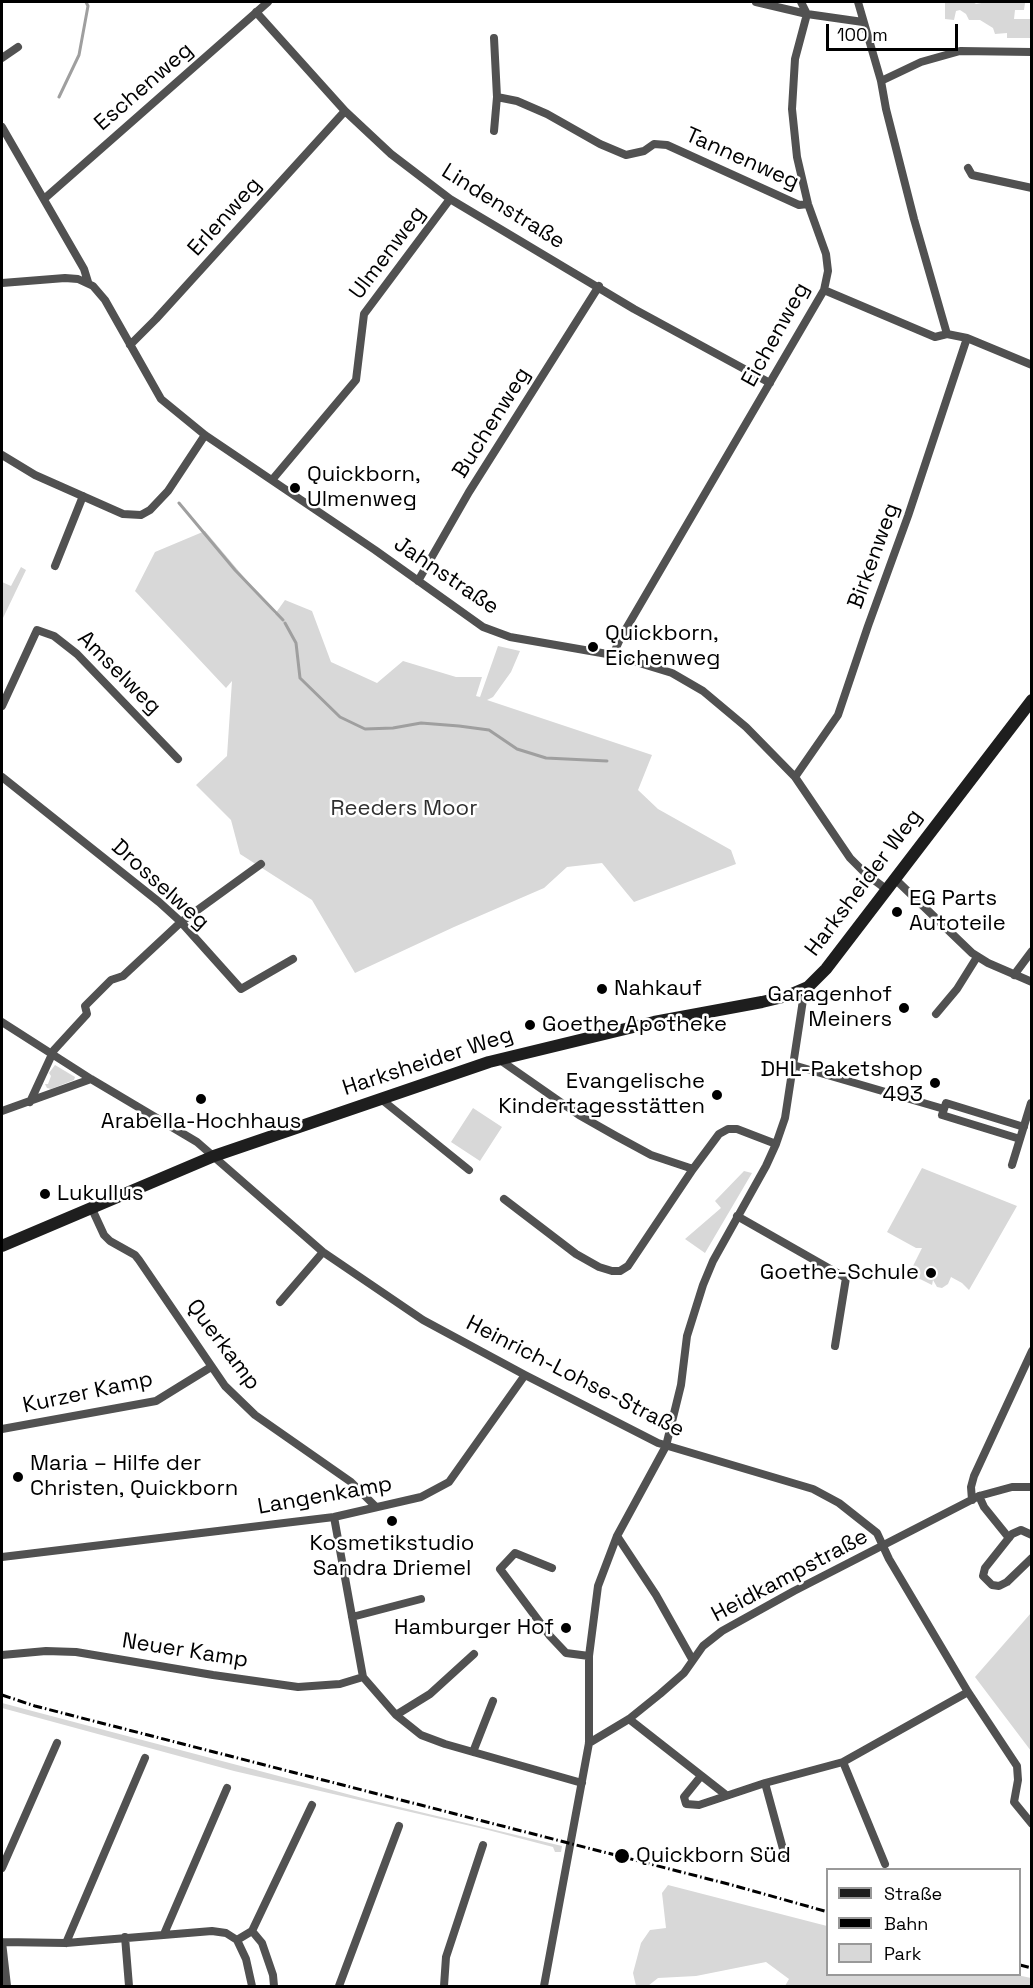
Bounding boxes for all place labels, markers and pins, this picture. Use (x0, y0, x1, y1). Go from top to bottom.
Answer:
place label: Quickborn, Ulmenweg (307, 462, 421, 514)
marker: Quickborn, Ulmenweg (288, 481, 302, 495)
place label: Quickborn, Eichenweg (605, 621, 720, 672)
marker: Quickborn, Eichenweg (586, 640, 600, 654)
place label: EG Parts Autoteile (909, 886, 1006, 938)
marker: EG Parts Autoteile (890, 905, 904, 919)
place label: Nahkauf (614, 976, 702, 1002)
marker: Nahkauf (595, 982, 609, 996)
place label: Garagenhof Meiners (768, 982, 892, 1034)
marker: Garagenhof Meiners (897, 1001, 911, 1015)
place label: Goethe Apotheke (542, 1012, 727, 1038)
marker: Goethe Apotheke (523, 1018, 537, 1032)
place label: DHL-Paketshop 493 (761, 1057, 923, 1108)
place label: Evangelische Kindertagesstätten (498, 1069, 705, 1120)
marker: DHL-Paketshop 493 (928, 1076, 942, 1090)
marker: Evangelische Kindertagesstätten (710, 1088, 724, 1102)
marker: Arabella-Hochhaus (194, 1092, 208, 1106)
place label: Arabella-Hochhaus (101, 1109, 301, 1135)
place label: Lukullus (57, 1181, 144, 1207)
marker: Lukullus (38, 1187, 52, 1201)
place label: Goethe-Schule (760, 1260, 919, 1286)
marker: Goethe-Schule (924, 1266, 938, 1280)
place label: Maria – Hilfe der Christen, Quickborn (30, 1451, 238, 1502)
marker: Maria – Hilfe der Christen, Quickborn (11, 1470, 25, 1484)
marker: Kosmetikstudio Sandra Driemel (385, 1514, 399, 1528)
place label: Kosmetikstudio Sandra Driemel (310, 1531, 474, 1582)
place label: Hamburger Hof (394, 1615, 554, 1641)
marker: Hamburger Hof (559, 1621, 573, 1635)
place label: Quickborn Süd (636, 1843, 791, 1869)
marker: Quickborn Süd (613, 1847, 631, 1865)

